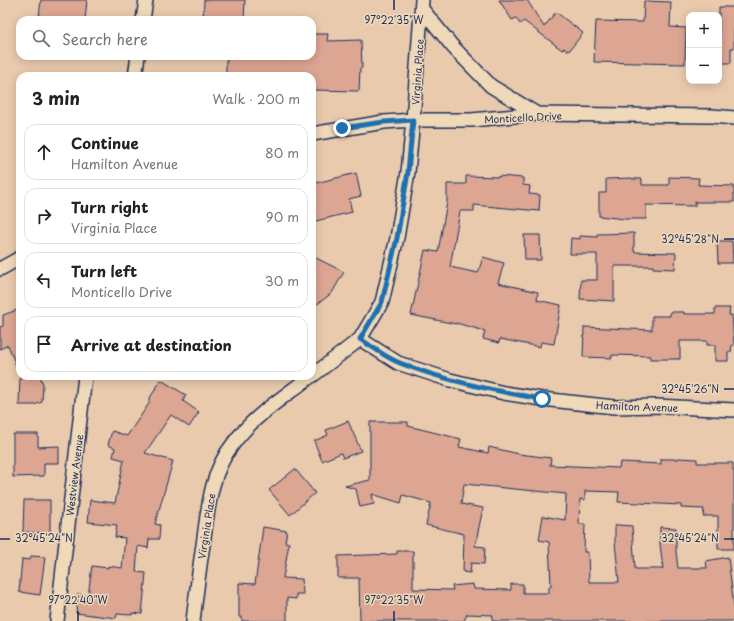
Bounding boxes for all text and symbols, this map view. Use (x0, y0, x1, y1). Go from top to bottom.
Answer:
text: 97°22'35"W (365, 12, 424, 27)
map controls (686, 12, 722, 84)
button: + (686, 12, 722, 48)
search box (16, 16, 316, 60)
icon: search (30, 27, 52, 49)
text: Search here (62, 27, 148, 50)
street label: Virginia Place (407, 38, 427, 106)
button: − (686, 48, 722, 84)
text: 3 min (32, 85, 80, 111)
text: Walk · 200 m (212, 89, 300, 108)
street label: Monticello Drive (484, 107, 562, 127)
route end (333, 119, 351, 137)
text: Continue (71, 131, 139, 154)
icon: ahead (33, 141, 55, 163)
text: 80 m (265, 143, 299, 162)
text: Hamilton Avenue (71, 154, 178, 173)
text: Turn right (71, 195, 148, 218)
icon: right (33, 205, 55, 227)
text: 90 m (266, 207, 299, 226)
text: Virginia Place (71, 218, 157, 237)
text: 32°45'28"N (661, 231, 719, 246)
text: Turn left (71, 259, 137, 282)
icon: left (33, 269, 55, 291)
text: 30 m (265, 271, 299, 290)
text: Monticello Drive (71, 282, 172, 301)
icon: arrive (33, 333, 55, 355)
text: Arrive at destination (71, 333, 232, 356)
text: 32°45'26"N (661, 381, 719, 396)
route start (533, 390, 551, 408)
street label: Hamilton Avenue (596, 397, 679, 415)
street label: Westview Avenue (62, 433, 87, 517)
street label: Virginia Place (193, 492, 219, 560)
text: 32°45'24"N (15, 530, 73, 545)
text: 32°45'24"N (661, 530, 719, 545)
text: 97°22'40"W (48, 592, 109, 607)
text: 97°22'35"W (365, 592, 424, 607)

